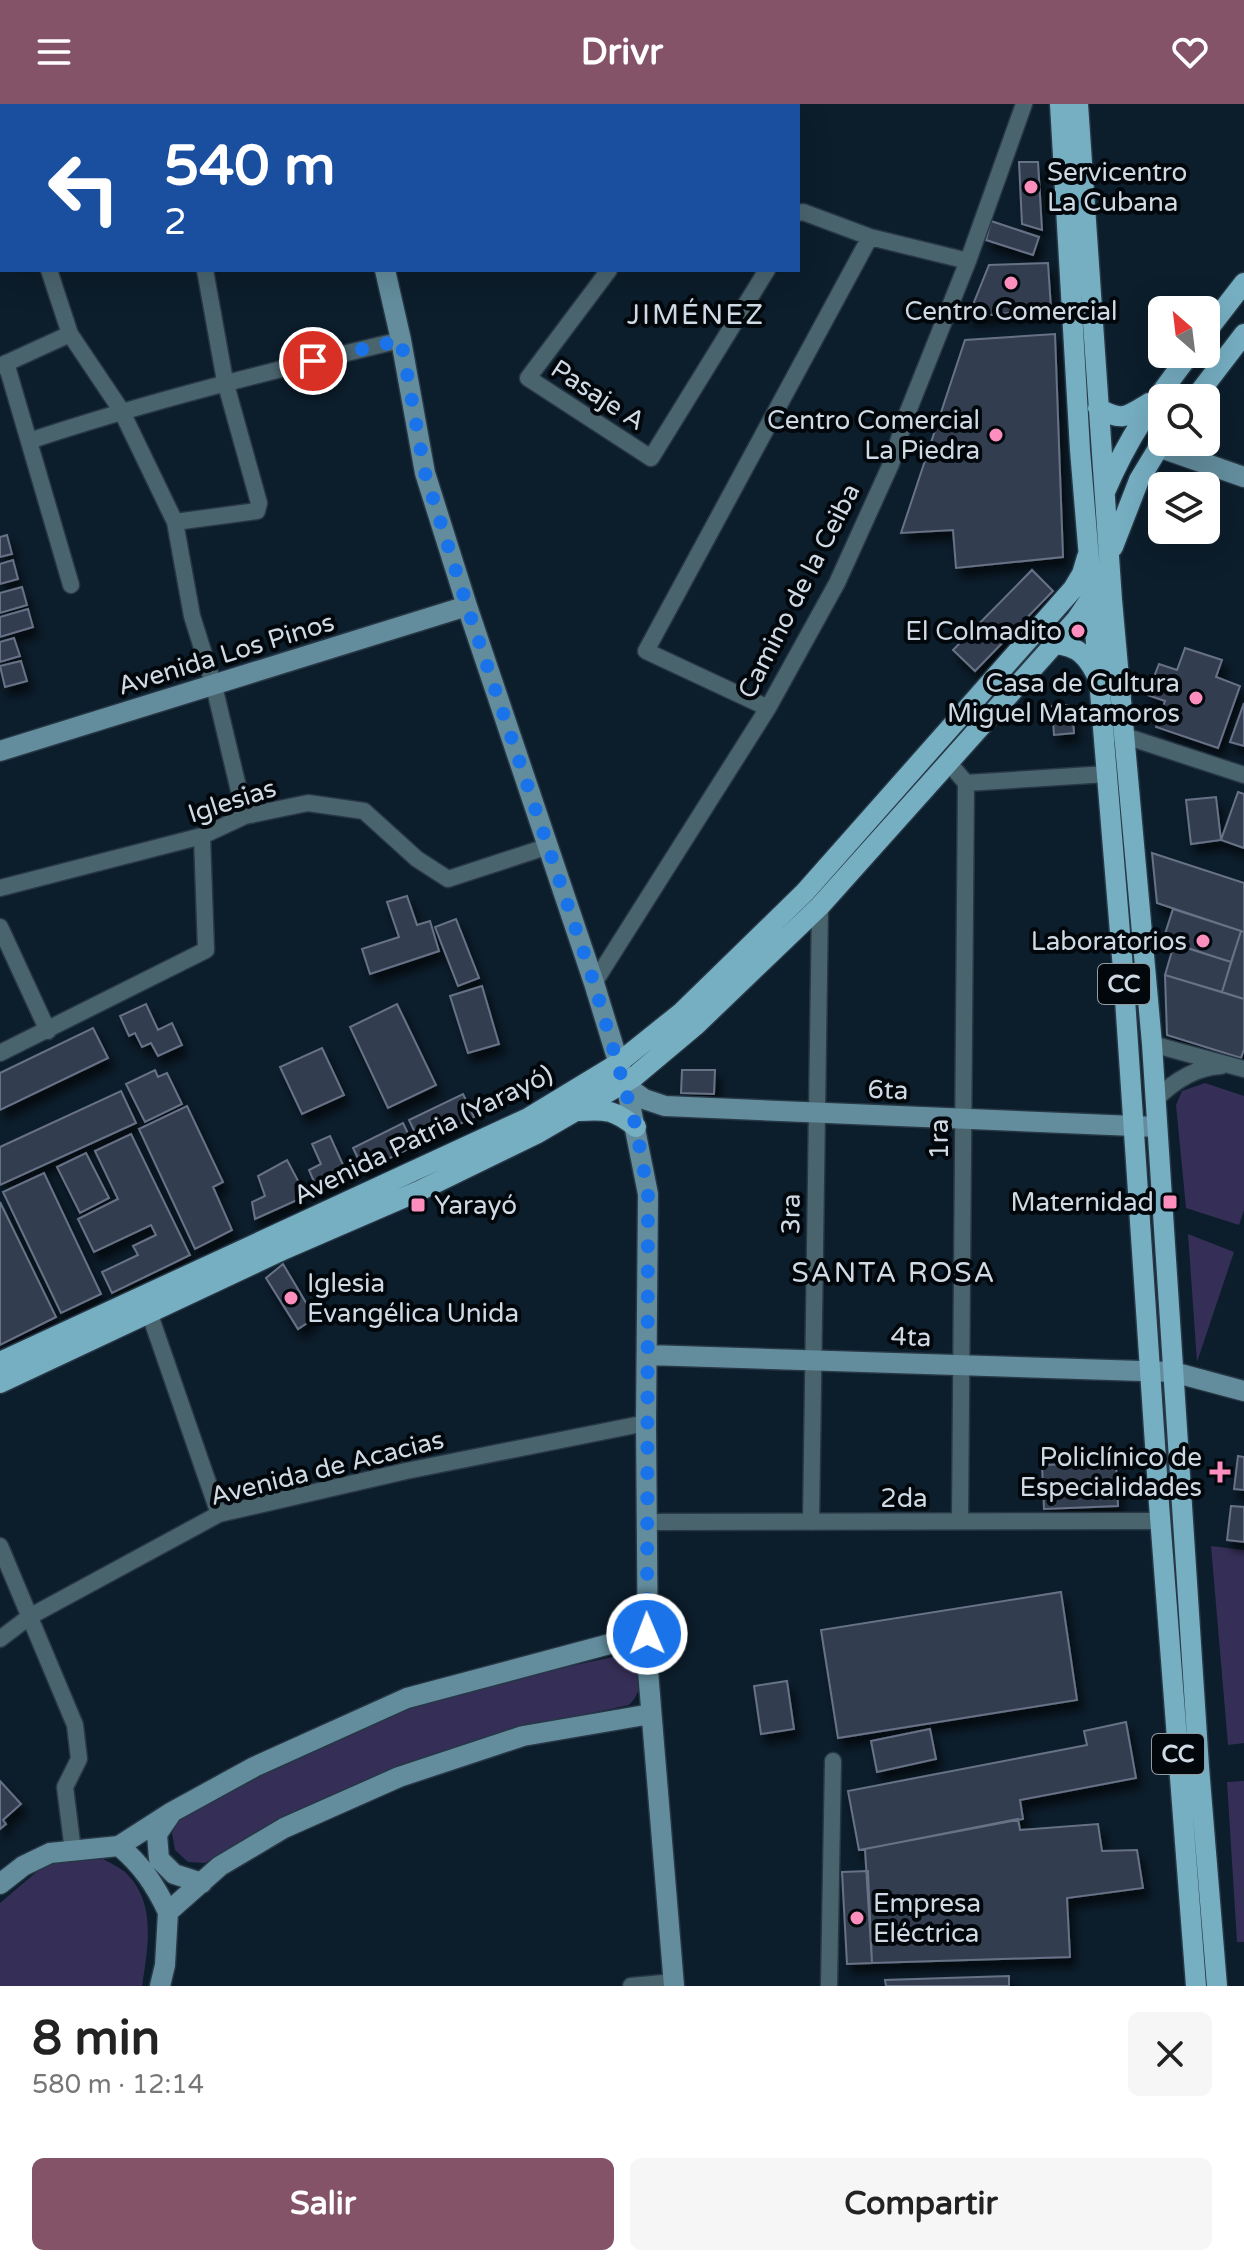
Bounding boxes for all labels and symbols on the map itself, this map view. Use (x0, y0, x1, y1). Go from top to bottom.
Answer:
place label: Servicentro La Cubana (1047, 157, 1187, 218)
marker: Servicentro La Cubana (1022, 178, 1040, 196)
marker: Centro Comercial (1002, 274, 1020, 292)
place label: Centro Comercial (905, 296, 1118, 327)
north arrow (1148, 296, 1220, 368)
district label: JIMÉNEZ (627, 298, 765, 332)
pin (279, 327, 347, 395)
street label: Pasaje A (545, 353, 651, 437)
place label: Centro Comercial La Piedra (767, 405, 980, 466)
marker: Centro Comercial La Piedra (987, 426, 1005, 444)
street label: Camino de la Ceiba (731, 478, 867, 704)
street label: Avenida Los Pinos (114, 606, 338, 702)
place label: El Colmadito (905, 616, 1062, 647)
marker: El Colmadito (1069, 622, 1087, 640)
place label: Casa de Cultura Miguel Matamoros (947, 668, 1180, 729)
marker: Casa de Cultura Miguel Matamoros (1187, 689, 1205, 707)
street label: Iglesias (184, 772, 280, 830)
place label: Laboratorios (1031, 926, 1187, 957)
marker: Laboratorios (1194, 932, 1212, 950)
road number: CC (1098, 964, 1150, 1004)
street label: Avenida Patria (Yarayó) (288, 1059, 558, 1211)
street label: 6ta (867, 1074, 909, 1106)
street label: 1ra (924, 1119, 955, 1159)
place label: Maternidad (1010, 1187, 1154, 1218)
place label: Yarayó (434, 1189, 517, 1221)
street label: 3ra (775, 1193, 807, 1235)
marker: Maternidad (1161, 1193, 1179, 1211)
marker: Yarayó (409, 1196, 427, 1214)
district label: SANTA ROSA (792, 1256, 996, 1290)
place label: Iglesia Evangélica Unida (307, 1268, 519, 1329)
marker: Iglesia Evangélica Unida (282, 1289, 300, 1307)
street label: 4ta (890, 1321, 932, 1353)
street label: Avenida de Acacias (207, 1424, 447, 1512)
place label: Policlínico de Especialidades (1019, 1442, 1202, 1503)
marker: Policlínico de Especialidades (1209, 1461, 1231, 1483)
street label: 2da (880, 1483, 928, 1514)
position arrow (605, 1592, 689, 1676)
road number: CC (1152, 1734, 1204, 1774)
place label: Empresa Eléctrica (873, 1888, 981, 1949)
marker: Empresa Eléctrica (848, 1909, 866, 1927)

